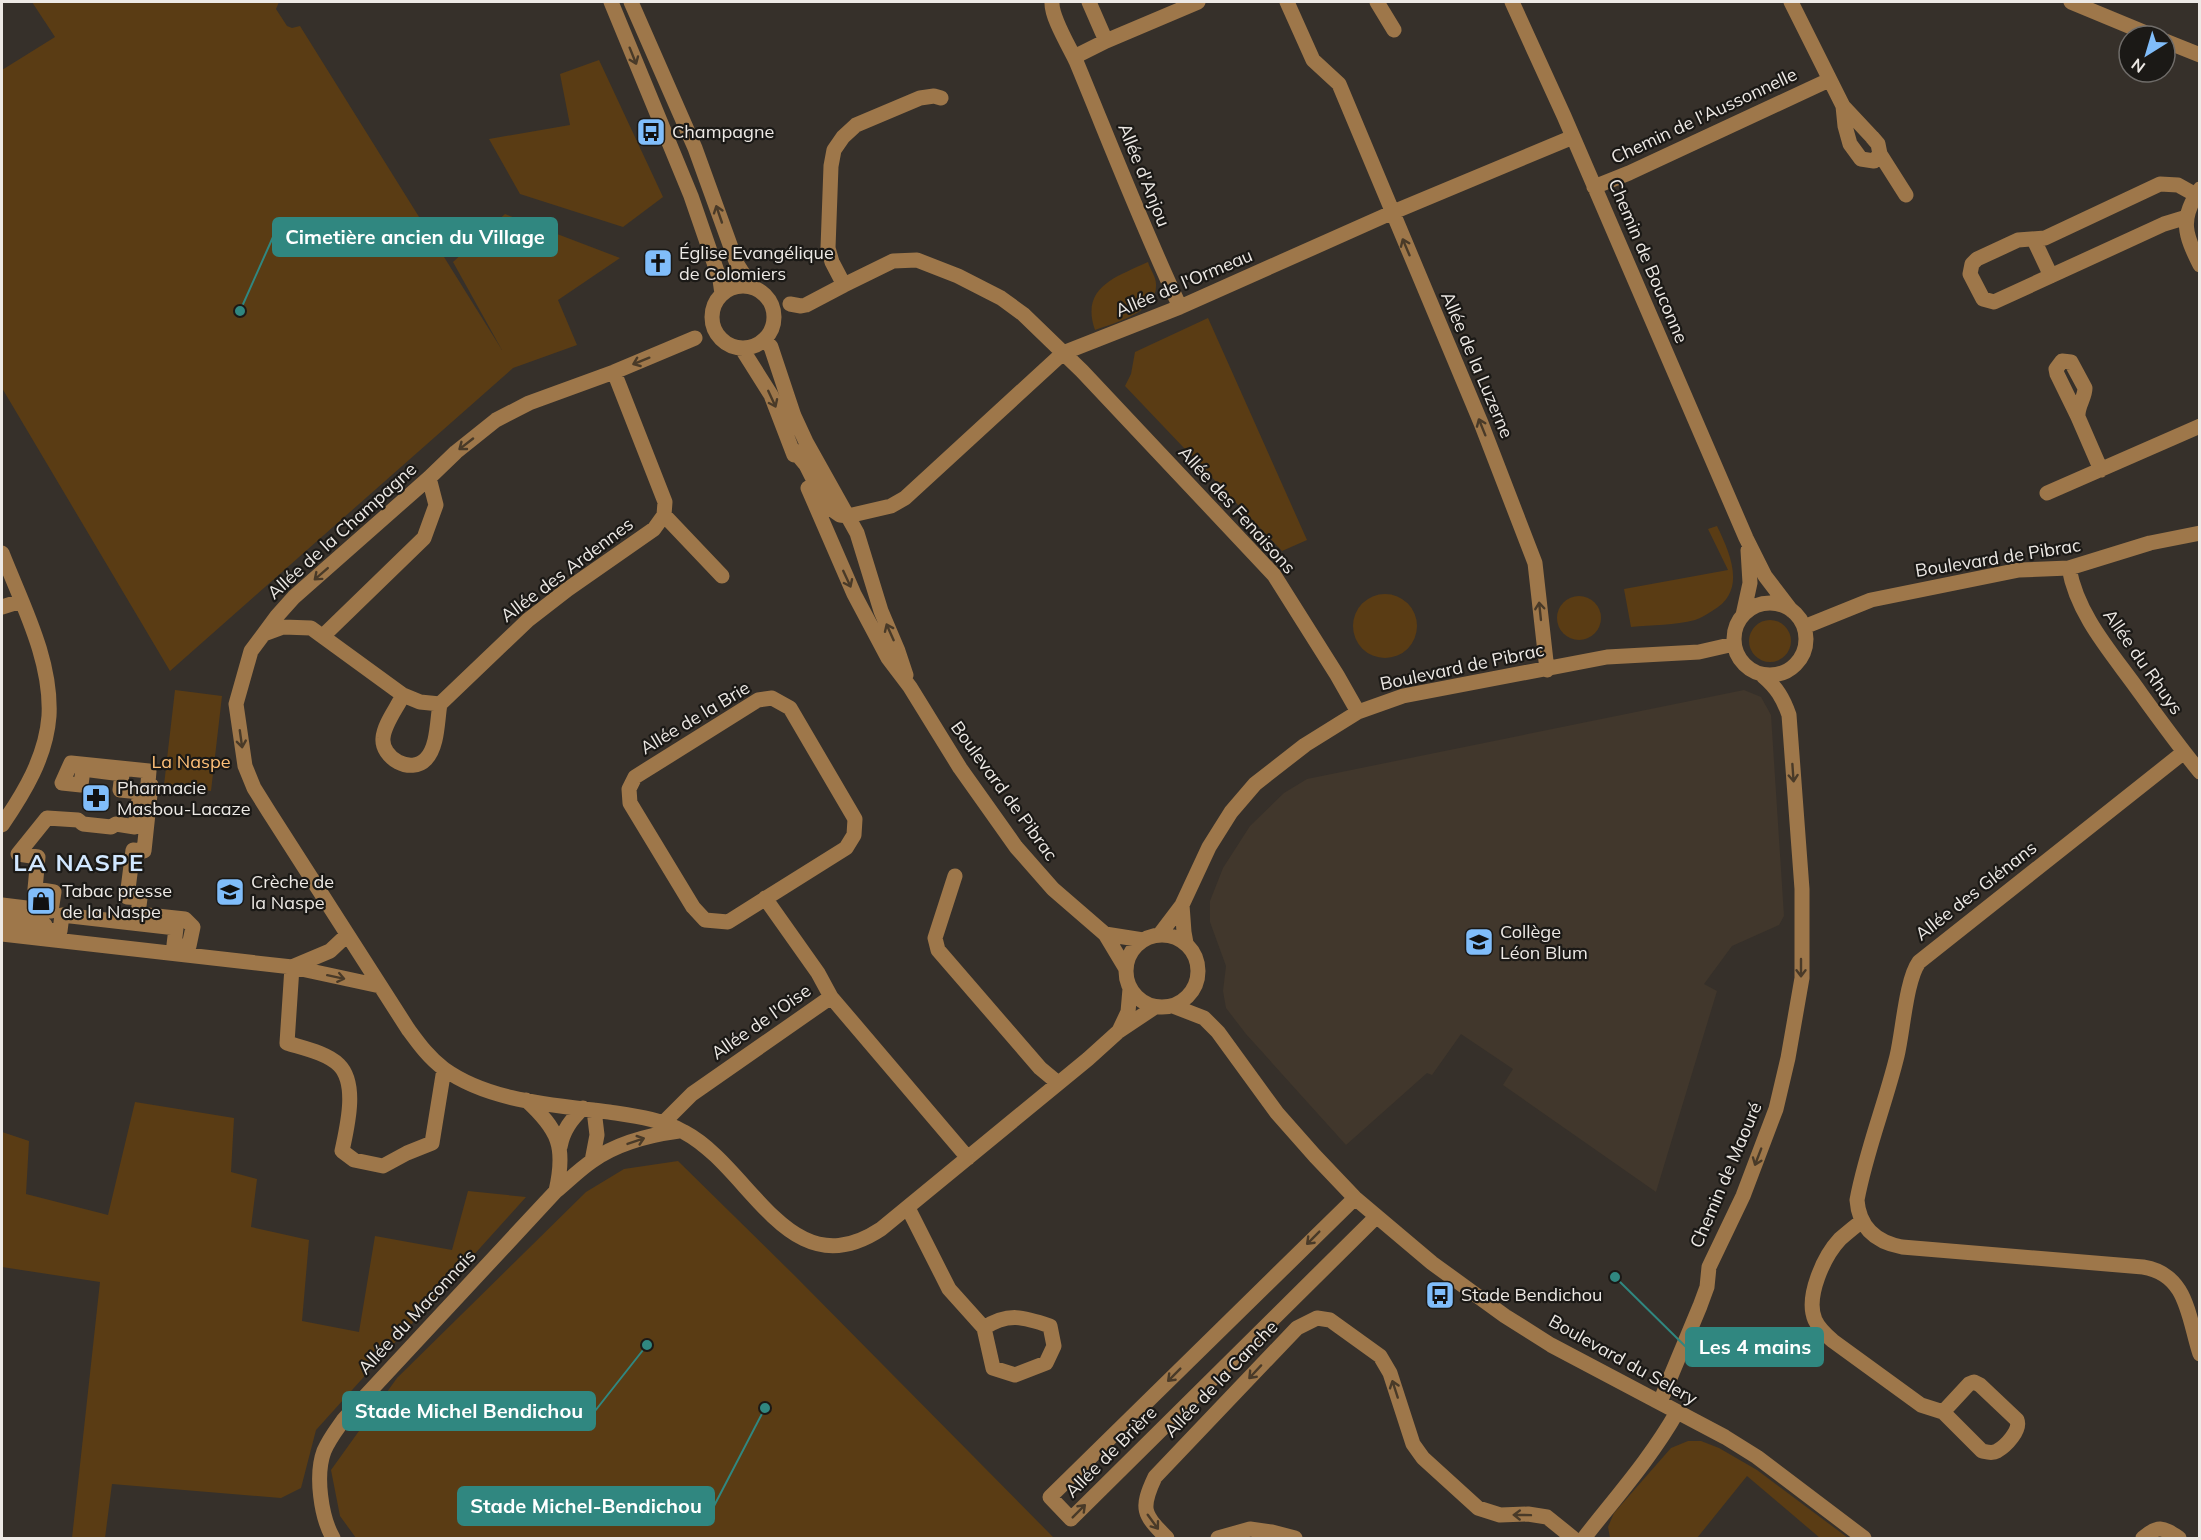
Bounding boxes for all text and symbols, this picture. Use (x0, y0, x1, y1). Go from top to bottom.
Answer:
north arrow (2117, 24, 2177, 84)
one-way arrow (628, 46, 639, 64)
text: N (2127, 54, 2149, 78)
street label: Chemin de l'Aussonnelle (1607, 62, 1800, 169)
bus stop icon: Champagne (635, 116, 667, 148)
place label: Champagne (672, 120, 774, 143)
street label: Allée d'Anjou (1113, 120, 1176, 230)
street label: Chemin de Bouconne (1603, 175, 1693, 346)
one-way arrow (713, 205, 724, 224)
callout: Cimetière ancien du Village (273, 218, 557, 256)
text: Cimetière ancien du Village (285, 224, 545, 249)
one-way arrow (1400, 239, 1411, 257)
place label: Église Evangélique de Colomiers (679, 241, 834, 285)
street label: Allée de l'Ormeau (1112, 243, 1256, 322)
church icon: Église Evangélique de Colomiers (642, 247, 674, 279)
street label: Allée de la Luzerne (1436, 288, 1519, 442)
one-way arrow (632, 356, 650, 367)
one-way arrow (767, 390, 778, 408)
one-way arrow (1476, 418, 1487, 436)
one-way arrow (458, 437, 474, 450)
street label: Allée des Fenaisons (1174, 441, 1301, 578)
street label: Allée de la Champagne (262, 457, 421, 604)
street label: Allée des Ardennes (496, 512, 638, 627)
street label: Boulevard de Pibrac (1914, 533, 2082, 582)
one-way arrow (314, 567, 329, 581)
one-way arrow (842, 569, 853, 587)
one-way arrow (1534, 602, 1545, 622)
street label: Allée du Rhuys (2099, 604, 2188, 719)
one-way arrow (884, 623, 895, 641)
street label: Boulevard de Pibrac (1378, 638, 1546, 695)
street label: Allée de la Brie (636, 676, 754, 759)
street label: Boulevard de Pibrac (946, 716, 1063, 865)
one-way arrow (236, 729, 247, 749)
park label: La Naspe (151, 750, 231, 773)
one-way arrow (1787, 763, 1798, 783)
place label: Pharmacie Masbou-Lacaze (117, 776, 251, 820)
pharmacy icon: Pharmacie Masbou-Lacaze (80, 782, 112, 814)
street label: Allée des Glénans (1910, 836, 2041, 945)
district label: LA NASPE (13, 847, 145, 877)
place label: Crèche de la Naspe (251, 870, 334, 914)
school or university icon: Crèche de la Naspe (214, 876, 246, 908)
place label: Tabac presse de la Naspe (62, 879, 172, 923)
shop icon: Tabac presse de la Naspe (25, 885, 57, 917)
place label: Collège Léon Blum (1500, 920, 1588, 964)
school or university icon: Collège Léon Blum (1463, 926, 1495, 958)
one-way arrow (1796, 957, 1807, 977)
one-way arrow (327, 971, 346, 983)
street label: Allée de l'Oise (706, 979, 815, 1064)
street label: Chemin de Maouré (1684, 1098, 1767, 1251)
one-way arrow (626, 1134, 644, 1145)
one-way arrow (1751, 1147, 1762, 1166)
one-way arrow (1305, 1231, 1320, 1246)
street label: Allée du Maconnais (353, 1244, 480, 1379)
bus stop icon: Stade Bendichou (1424, 1279, 1456, 1311)
place label: Stade Bendichou (1461, 1283, 1602, 1306)
street label: Boulevard du Selery (1545, 1309, 1702, 1410)
street label: Allée de la Canche (1159, 1315, 1282, 1442)
callout: Les 4 mains (1686, 1328, 1823, 1366)
text: Les 4 mains (1699, 1334, 1811, 1359)
one-way arrow (1248, 1365, 1262, 1380)
one-way arrow (1166, 1368, 1181, 1383)
one-way arrow (1389, 1380, 1400, 1399)
callout: Stade Michel Bendichou (343, 1392, 595, 1430)
text: Stade Michel Bendichou (355, 1398, 583, 1423)
street label: Allée de Brière (1060, 1401, 1161, 1502)
callout: Stade Michel-Bendichou (458, 1487, 714, 1525)
text: Stade Michel-Bendichou (470, 1493, 702, 1518)
one-way arrow (1072, 1503, 1087, 1518)
one-way arrow (1513, 1509, 1533, 1520)
one-way arrow (1147, 1513, 1160, 1529)

